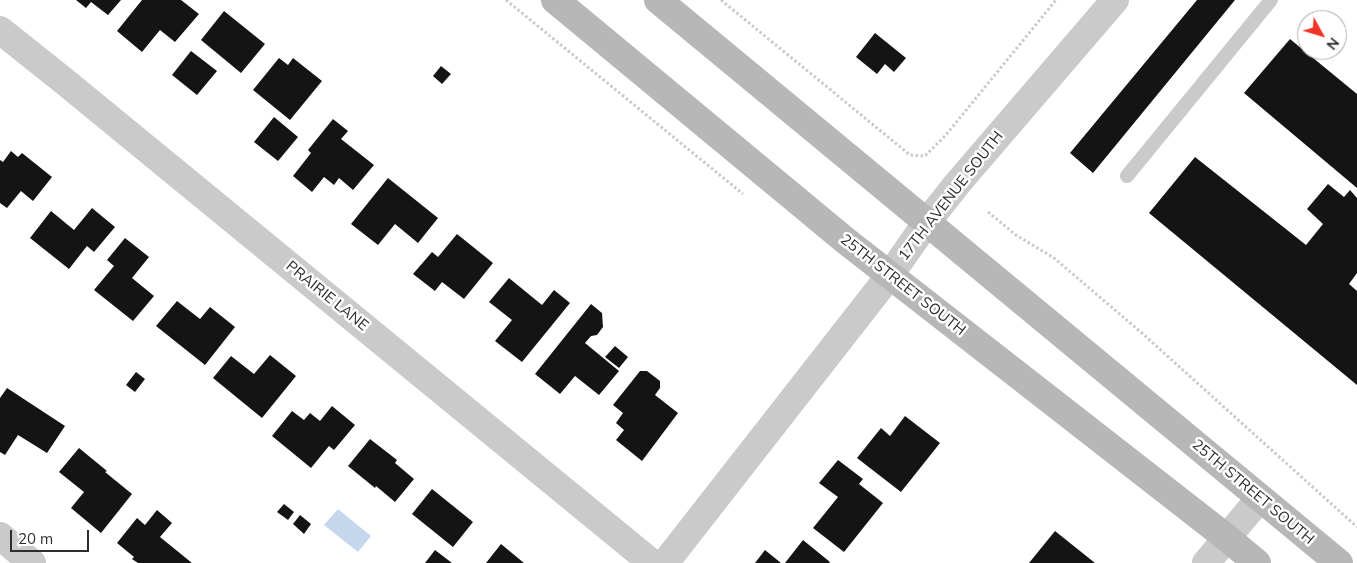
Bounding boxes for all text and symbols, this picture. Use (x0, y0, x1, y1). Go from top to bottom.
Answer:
north arrow (1297, 10, 1347, 60)
text: N (1323, 34, 1343, 54)
street label: 17TH AVENUE SOUTH (895, 128, 1007, 264)
street label: 25TH STREET SOUTH (837, 231, 969, 339)
street label: PRAIRIE LANE (282, 257, 372, 335)
street label: 25TH STREET SOUTH (1188, 436, 1318, 548)
scale bar (12, 520, 91, 552)
text: 20 m (18, 529, 53, 548)

